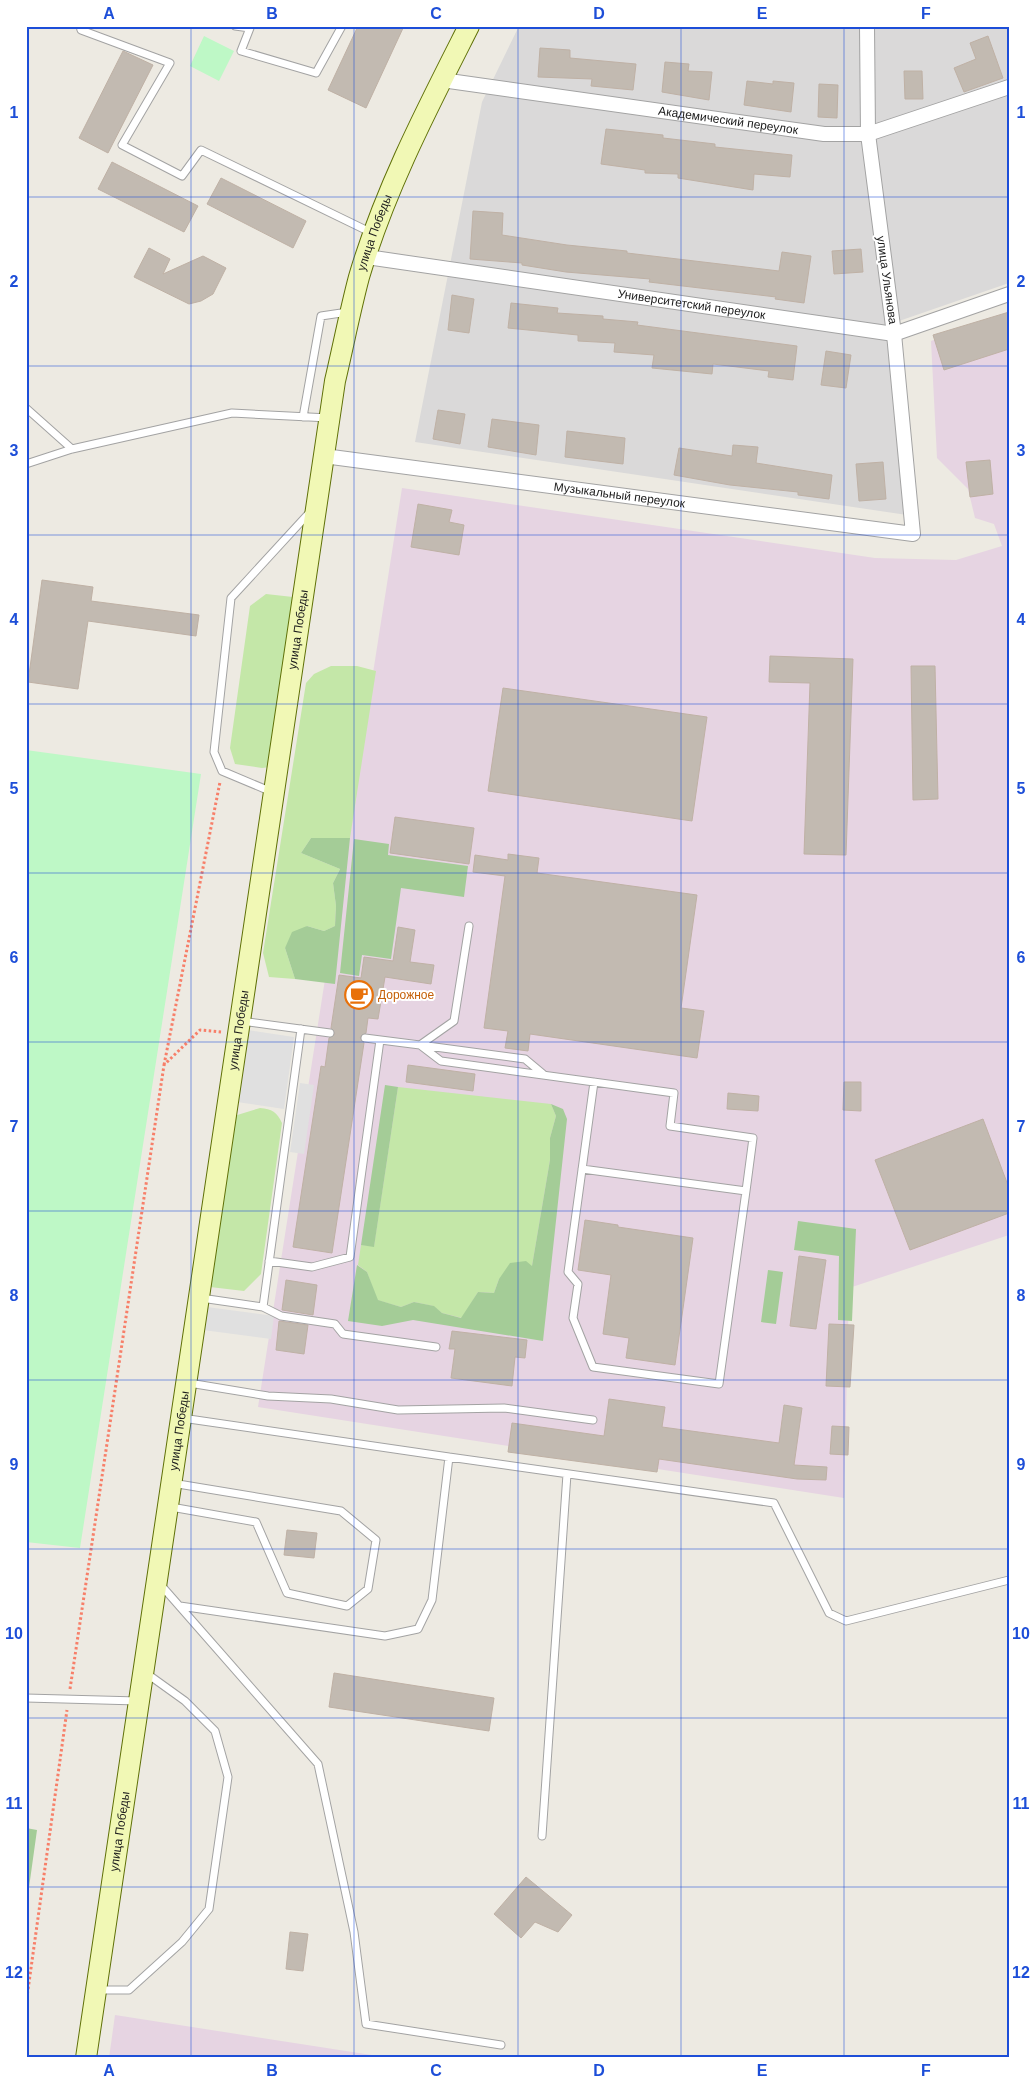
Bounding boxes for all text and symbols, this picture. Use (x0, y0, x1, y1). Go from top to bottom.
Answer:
text: A (103, 5, 115, 22)
text: B (266, 5, 278, 22)
text: C (430, 5, 442, 22)
text: D (593, 5, 605, 22)
text: E (757, 5, 768, 22)
text: F (921, 5, 931, 22)
text: 1 (10, 104, 19, 121)
street label: Академический переулок (657, 104, 800, 137)
text: 1 (1017, 104, 1026, 121)
street label: улица Победы (354, 192, 395, 273)
street label: улица Ульянова (874, 235, 900, 325)
text: 2 (10, 273, 19, 290)
text: 2 (1017, 273, 1026, 290)
street label: Университетский переулок (617, 287, 767, 322)
text: 3 (10, 442, 19, 459)
text: 3 (1017, 442, 1026, 459)
street label: Музыкальный переулок (553, 479, 687, 511)
street label: улица Победы (285, 589, 311, 671)
text: 4 (10, 611, 19, 628)
text: 4 (1017, 611, 1026, 628)
text: 5 (10, 780, 19, 797)
text: 5 (1017, 780, 1026, 797)
text: 6 (10, 949, 19, 966)
text: 6 (1017, 949, 1026, 966)
cafe icon: Дорожное (344, 980, 374, 1010)
place label: Дорожное (378, 988, 434, 1002)
street label: улица Победы (226, 989, 251, 1071)
text: 7 (10, 1118, 19, 1135)
text: 7 (1017, 1118, 1026, 1135)
text: 8 (10, 1287, 19, 1304)
text: 8 (1017, 1287, 1026, 1304)
street label: улица Победы (166, 1390, 192, 1472)
text: 9 (10, 1456, 19, 1473)
text: 9 (1017, 1456, 1026, 1473)
text: 10 (5, 1625, 23, 1642)
text: 10 (1012, 1625, 1030, 1642)
street label: улица Победы (107, 1791, 132, 1872)
text: 11 (6, 1795, 23, 1812)
text: 11 (1013, 1795, 1030, 1812)
text: 12 (5, 1964, 23, 1981)
text: 12 (1012, 1964, 1030, 1981)
text: A (103, 2062, 115, 2079)
text: B (266, 2062, 278, 2079)
text: C (430, 2062, 442, 2079)
text: D (593, 2062, 605, 2079)
text: E (757, 2062, 768, 2079)
text: F (921, 2062, 931, 2079)

